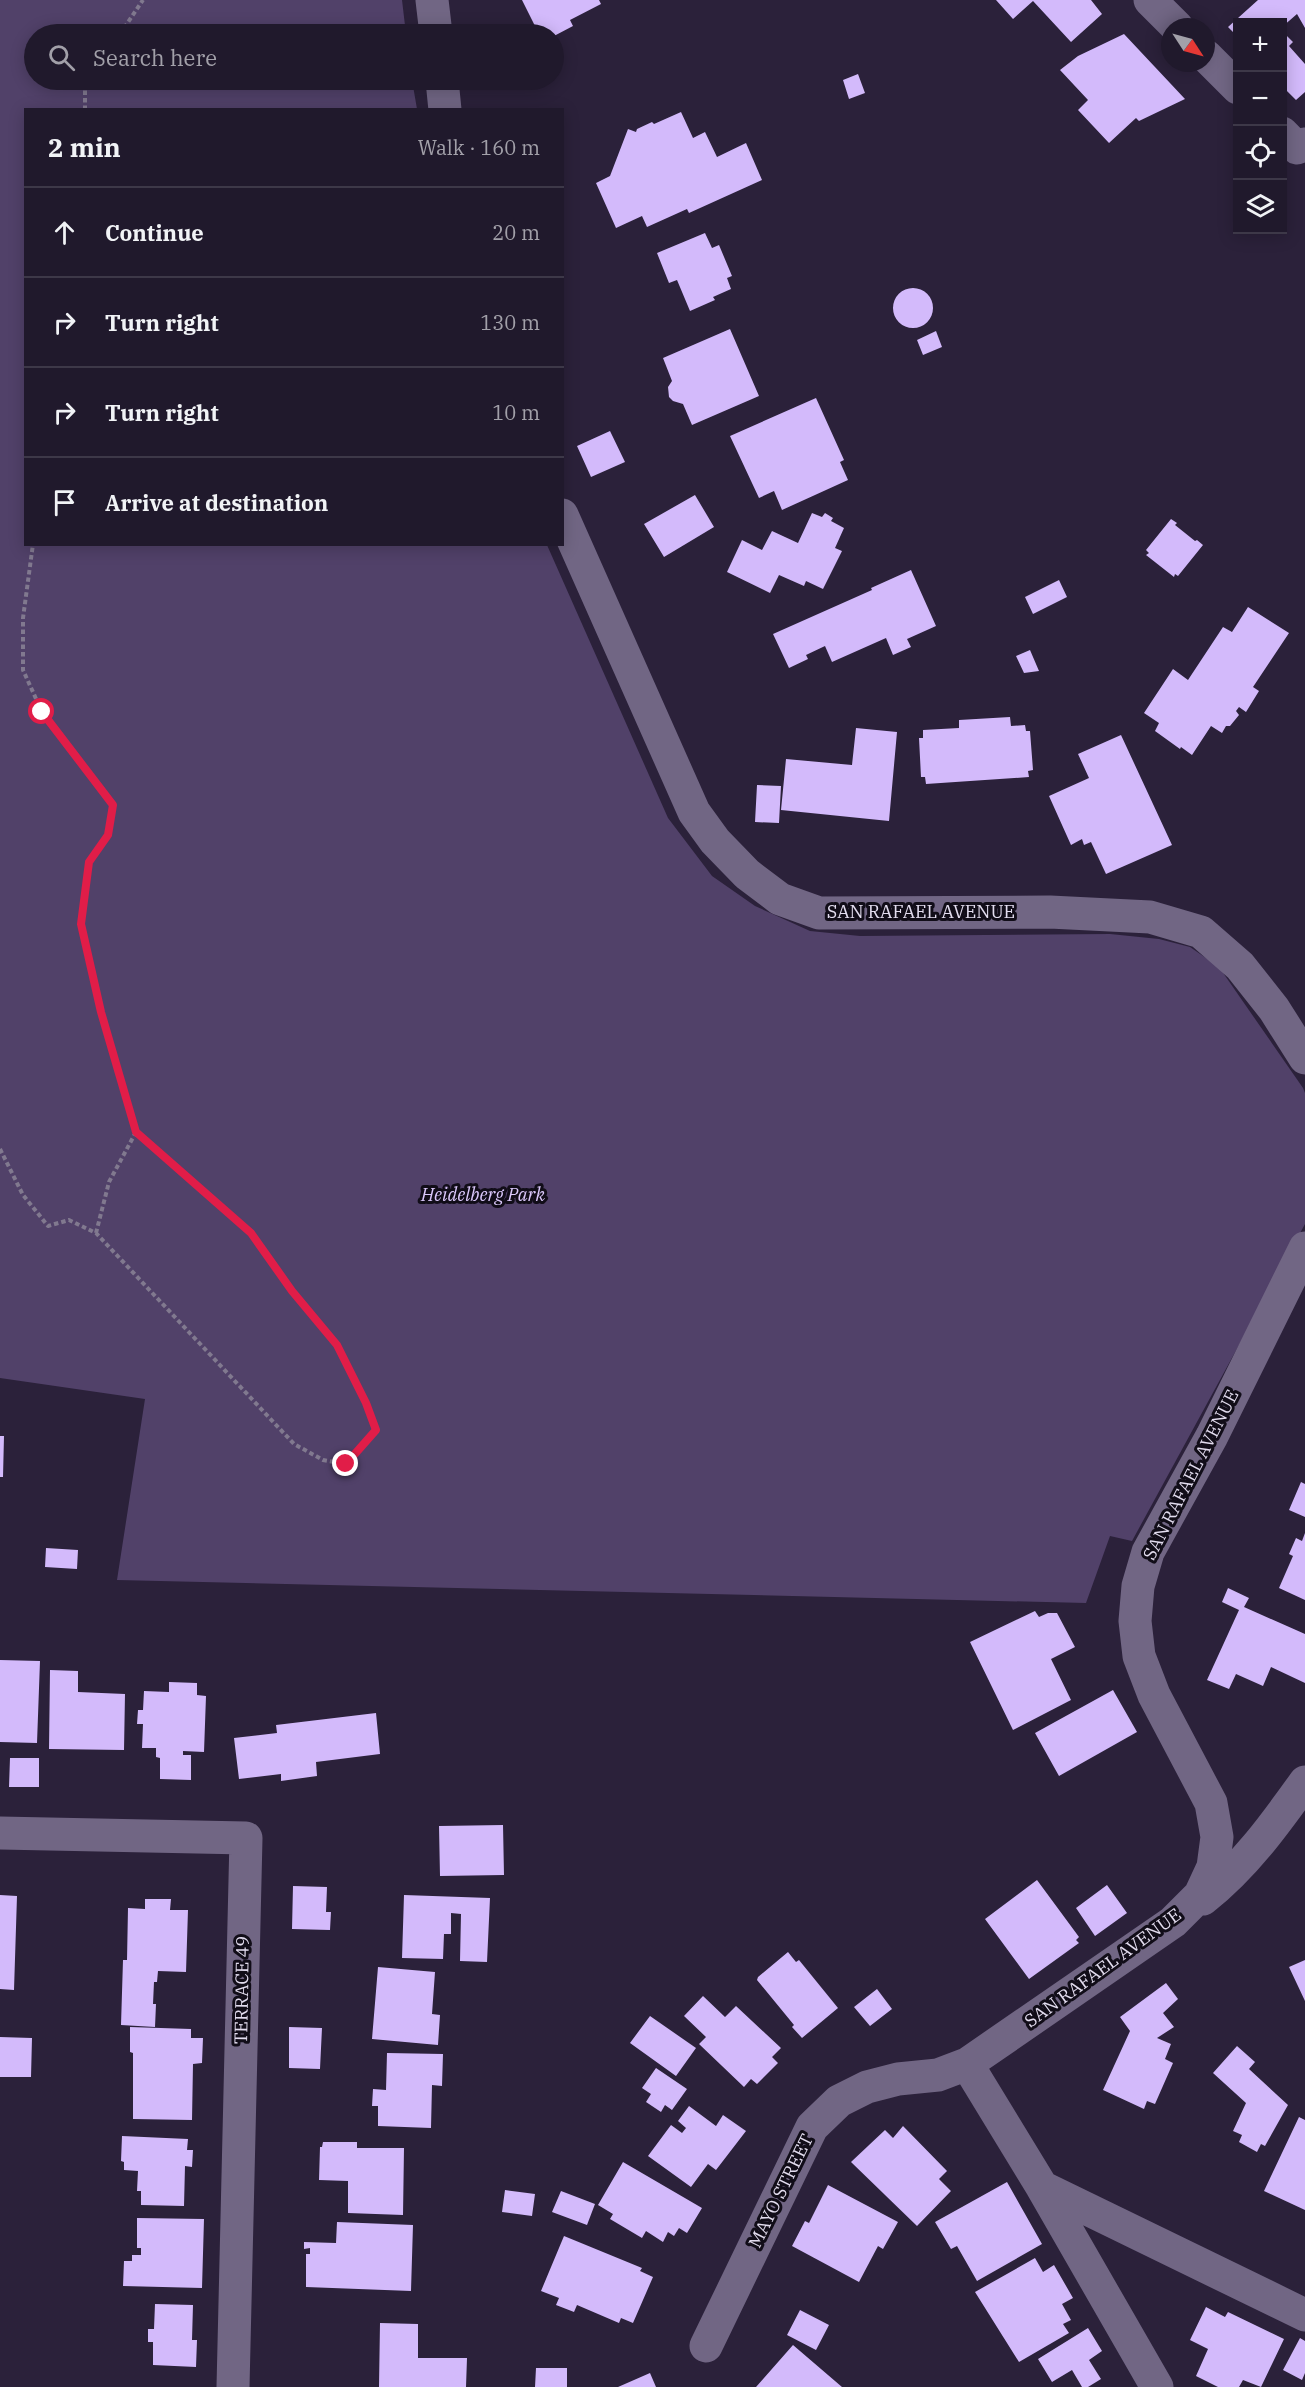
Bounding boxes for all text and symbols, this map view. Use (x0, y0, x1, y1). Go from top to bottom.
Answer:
north arrow (1161, 18, 1215, 72)
map controls (1233, 18, 1287, 234)
button: + (1233, 18, 1287, 72)
search box (24, 24, 564, 90)
icon: search (45, 41, 78, 74)
text: Search here (93, 43, 217, 72)
button: − (1233, 72, 1287, 126)
button: locate (1233, 126, 1287, 180)
text: 2 min (48, 130, 121, 164)
text: Walk · 160 m (418, 134, 540, 161)
button: layers (1233, 180, 1287, 234)
icon: ahead (48, 216, 81, 249)
text: Continue (105, 218, 204, 247)
text: 20 m (492, 219, 540, 246)
icon: right (48, 306, 81, 339)
text: Turn right (105, 308, 219, 337)
text: 130 m (480, 309, 540, 336)
icon: right (48, 396, 81, 429)
text: Turn right (105, 398, 219, 427)
text: 10 m (492, 399, 540, 426)
icon: arrive (48, 486, 81, 519)
text: Arrive at destination (105, 488, 328, 517)
route start (28, 698, 54, 724)
street label: SAN RAFAEL AVENUE (827, 900, 1015, 923)
park label: Heidelberg Park (420, 1183, 545, 1206)
street label: SAN RAFAEL AVENUE (1138, 1386, 1244, 1564)
route end (332, 1450, 358, 1476)
street label: SAN RAFAEL AVENUE (1020, 1903, 1186, 2032)
street label: TERRACE 49 (229, 1936, 254, 2044)
street label: MAYO STREET (743, 2130, 818, 2252)

